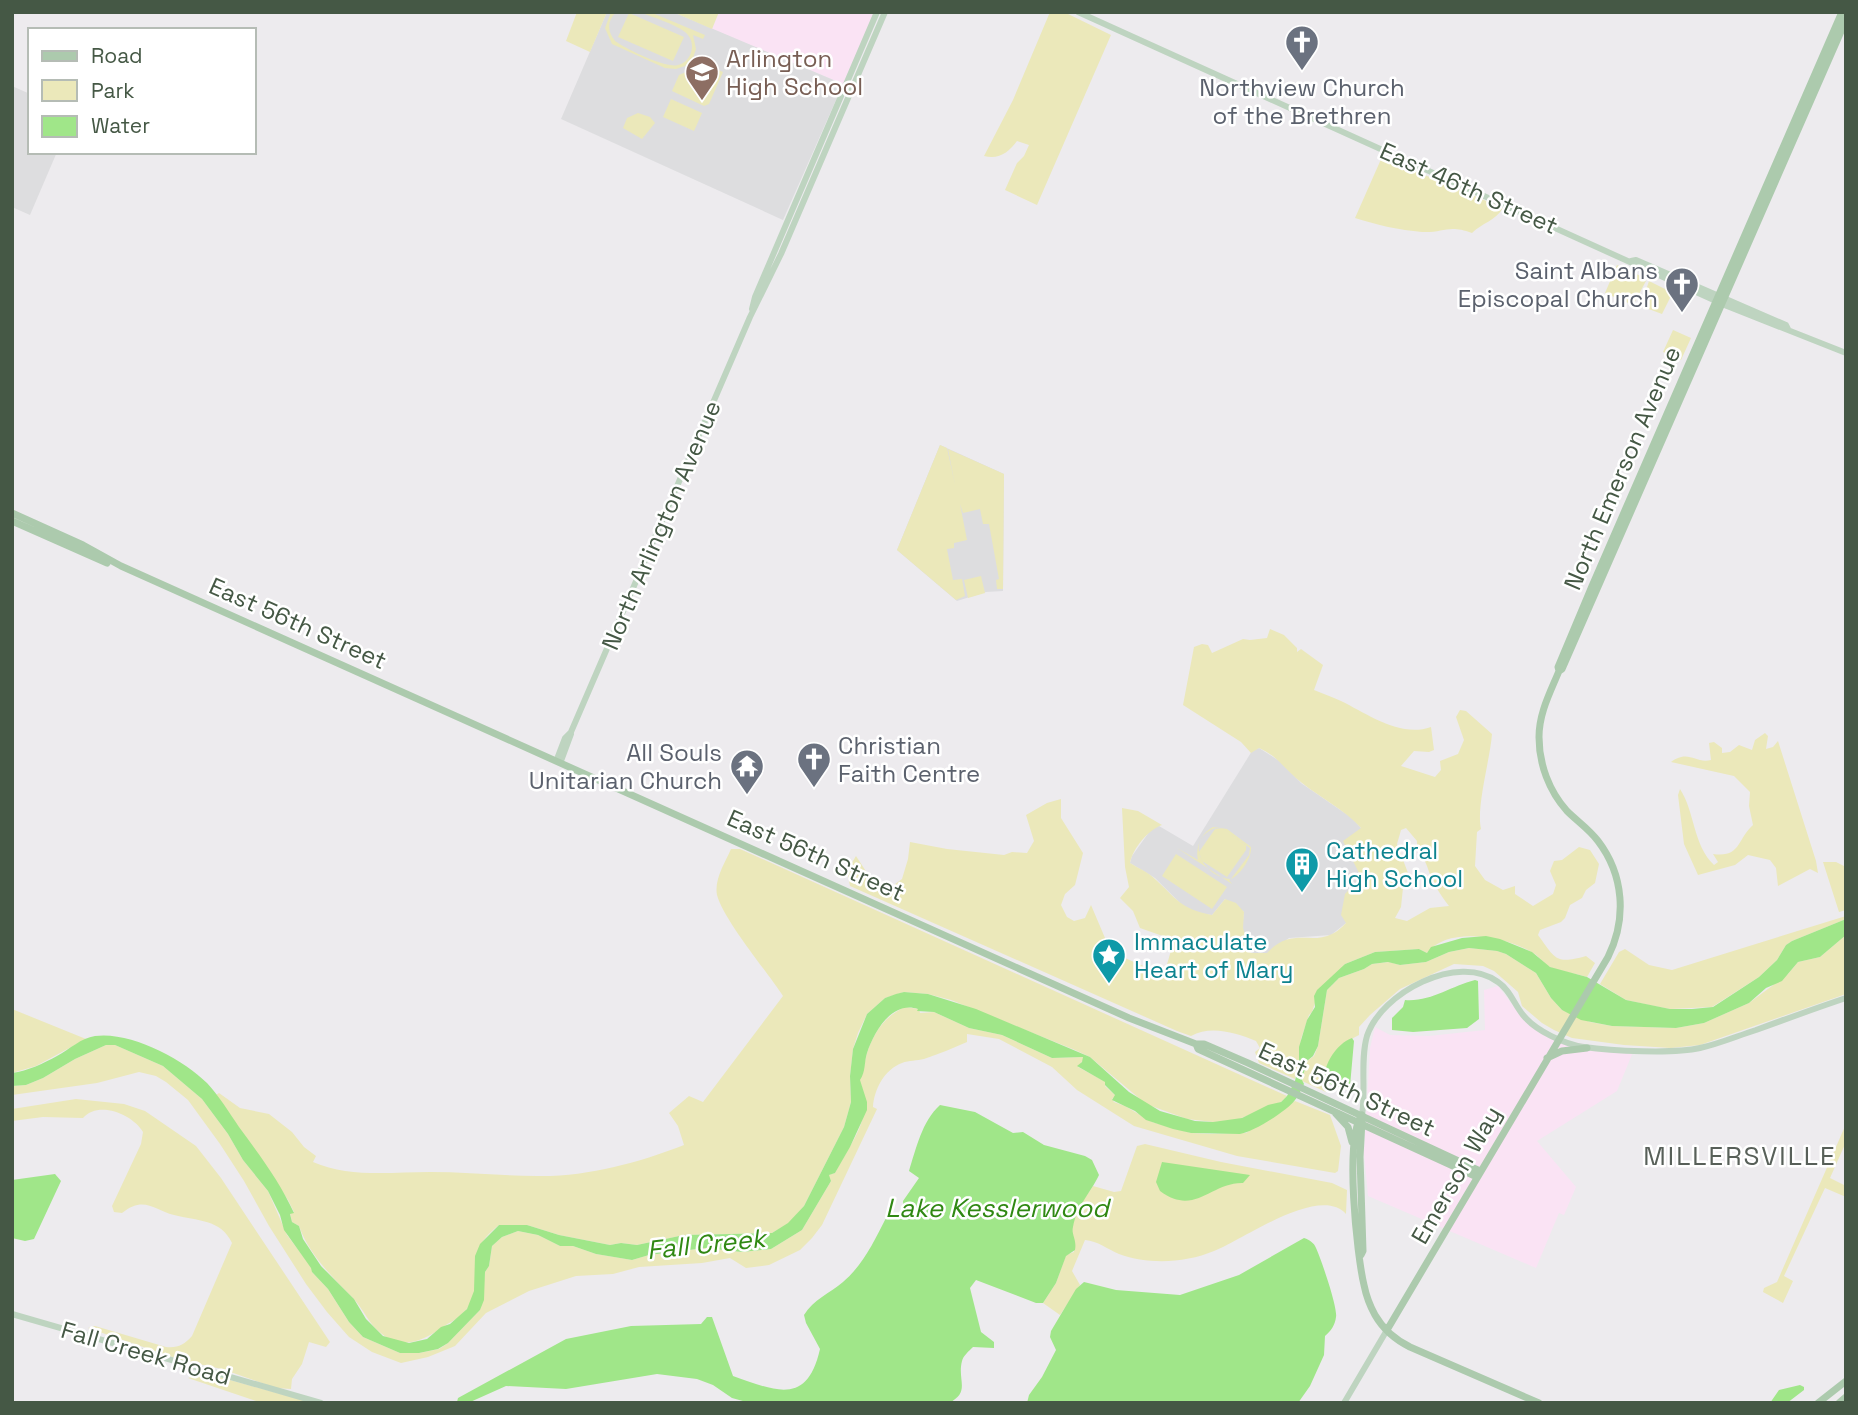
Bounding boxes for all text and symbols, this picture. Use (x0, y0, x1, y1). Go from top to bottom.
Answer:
church icon: Northview Church of the Brethren (1283, 23, 1321, 72)
legend (28, 28, 256, 154)
text: Road (91, 42, 143, 69)
place label: Arlington High School (726, 43, 863, 102)
school or university icon: Arlington High School (683, 53, 721, 102)
place label: Northview Church of the Brethren (1199, 72, 1405, 131)
text: Park (91, 77, 135, 104)
text: Water (91, 112, 150, 139)
street label: East 46th Street (1375, 135, 1563, 241)
place label: Saint Albans Episcopal Church (1458, 255, 1658, 314)
church icon: Saint Albans Episcopal Church (1663, 265, 1701, 314)
street label: North Emerson Avenue (1557, 341, 1687, 595)
street label: North Arlington Avenue (594, 395, 728, 655)
street label: East 56th Street (204, 570, 392, 676)
place label: Christian Faith Centre (838, 730, 980, 789)
place label: All Souls Unitarian Church (529, 737, 722, 796)
church icon: Christian Faith Centre (795, 740, 833, 789)
temple icon: All Souls Unitarian Church (728, 747, 766, 796)
street label: East 56th Street (722, 802, 910, 908)
place label: Cathedral High School (1326, 835, 1463, 894)
building icon: Cathedral High School (1283, 845, 1321, 894)
place label: Immaculate Heart of Mary (1134, 926, 1293, 985)
place icon: Immaculate Heart of Mary (1090, 936, 1128, 985)
street label: East 56th Street (1254, 1035, 1440, 1143)
street label: Emerson Way (1404, 1100, 1508, 1250)
district label: MILLERSVILLE (1643, 1139, 1837, 1173)
water label: Lake Kesslerwood (885, 1191, 1112, 1225)
water label: Fall Creek (645, 1221, 770, 1267)
street label: Fall Creek Road (58, 1314, 234, 1392)

